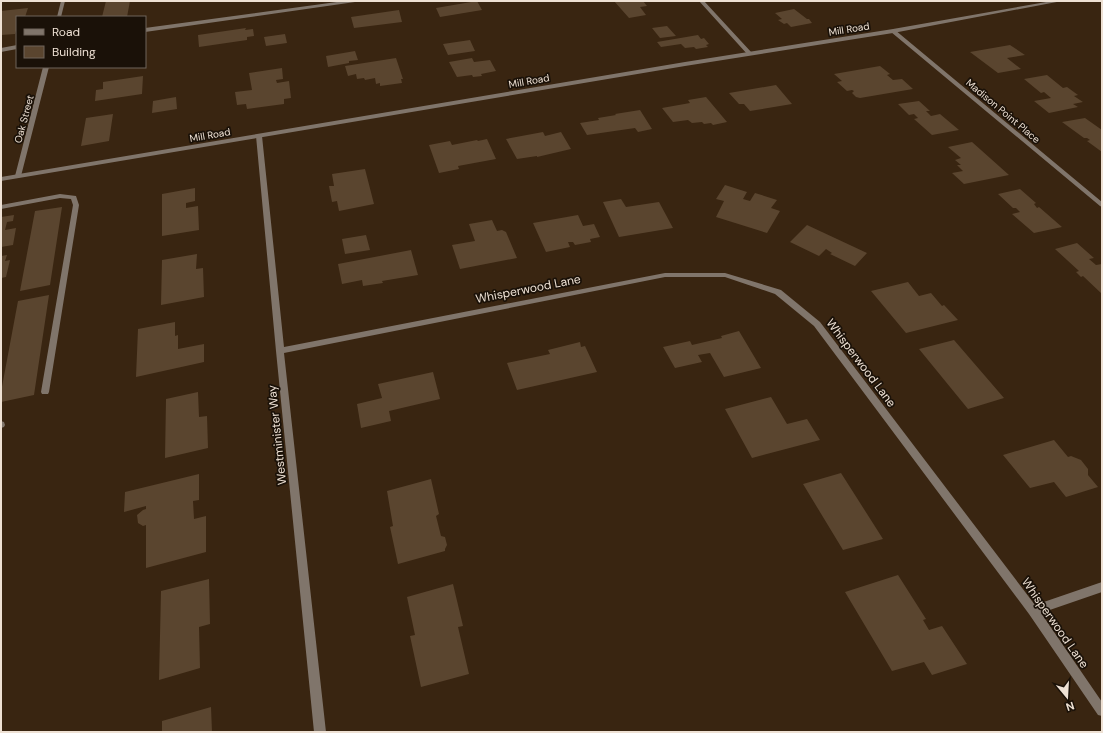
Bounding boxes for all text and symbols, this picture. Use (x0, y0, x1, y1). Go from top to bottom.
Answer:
legend (16, 16, 146, 68)
street label: Mill Road (828, 19, 870, 39)
text: Road (52, 24, 80, 40)
text: Building (52, 44, 96, 60)
street label: Mill Road (508, 71, 550, 91)
street label: Madison Point Place (963, 76, 1043, 146)
street label: Oak Street (11, 93, 37, 144)
street label: Mill Road (189, 125, 231, 145)
street label: Whisperwood Lane (474, 271, 582, 307)
street label: Whisperwood Lane (823, 316, 900, 411)
street label: Westminister Way (264, 384, 290, 486)
street label: Whisperwood Lane (1018, 575, 1092, 671)
north arrow (1047, 677, 1087, 717)
text: N (1064, 699, 1076, 714)

